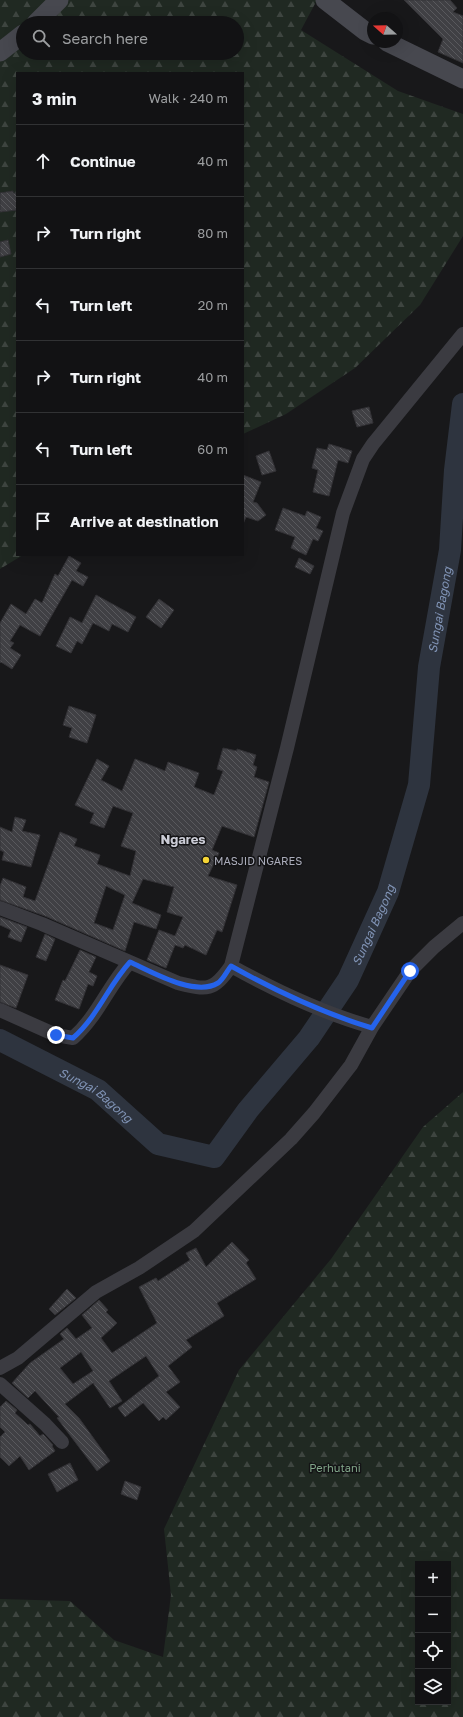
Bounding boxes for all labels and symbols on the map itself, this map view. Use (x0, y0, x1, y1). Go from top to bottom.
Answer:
north arrow (367, 12, 403, 48)
water label: Sungai Bagong (424, 564, 455, 654)
district label: Ngares (160, 831, 206, 847)
place label: MASJID NGARES (214, 854, 302, 867)
marker: MASJID NGARES (201, 855, 211, 865)
water label: Sungai Bagong (348, 881, 398, 968)
route start (401, 962, 419, 980)
route end (47, 1026, 65, 1044)
water label: Sungai Bagong (57, 1064, 137, 1126)
park label: Perhutani (309, 1461, 361, 1474)

